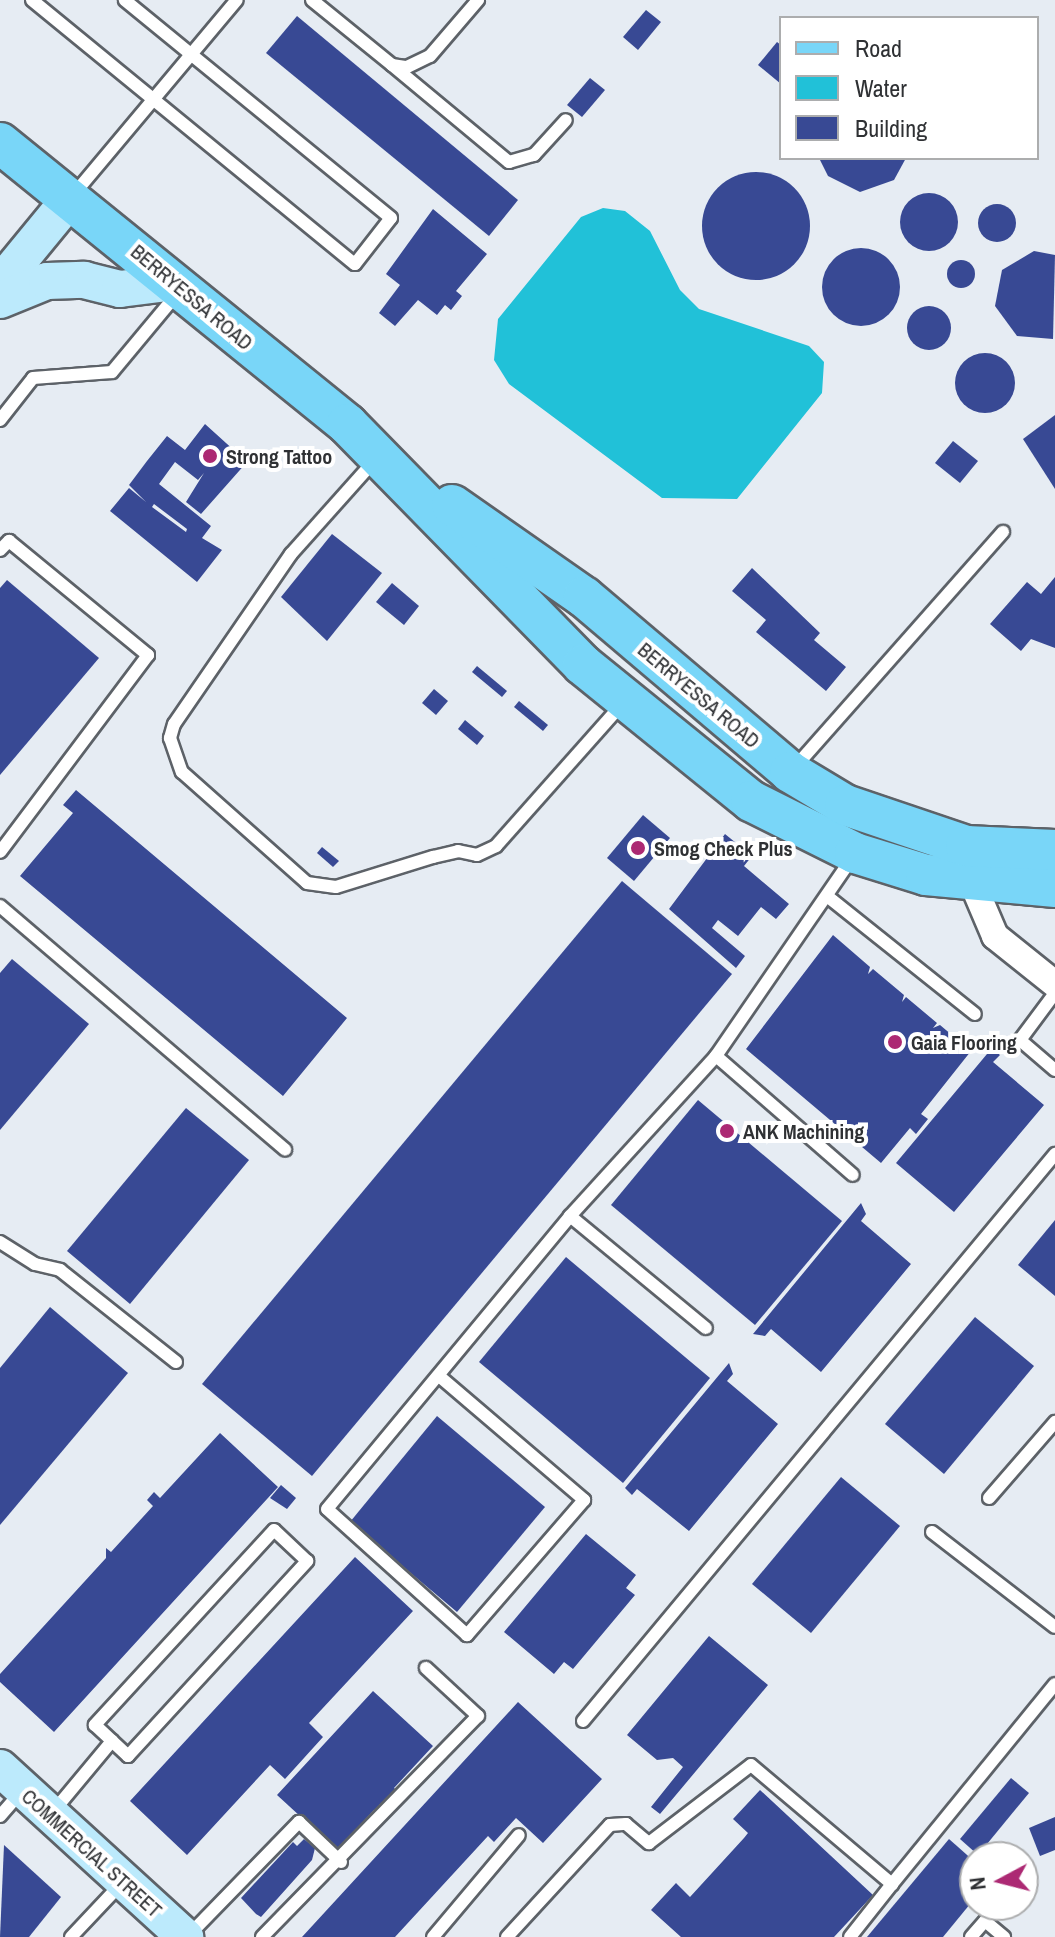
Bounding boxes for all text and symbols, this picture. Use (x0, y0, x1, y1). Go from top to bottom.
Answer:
legend (779, 16, 1039, 160)
text: Road (855, 32, 902, 64)
text: Water (855, 72, 907, 104)
text: Building (855, 112, 927, 144)
street label: BERRYESSA ROAD (126, 239, 258, 355)
place label: Strong Tattoo (226, 444, 332, 468)
marker: Strong Tattoo (201, 447, 219, 465)
street label: BERRYESSA ROAD (633, 637, 765, 753)
place label: Smog Check Plus (654, 836, 793, 860)
marker: Smog Check Plus (629, 839, 647, 857)
place label: Gaia Flooring (911, 1030, 1017, 1054)
marker: Gaia Flooring (886, 1033, 904, 1051)
place label: ANK Machining (743, 1119, 864, 1143)
marker: ANK Machining (718, 1122, 736, 1140)
street label: COMMERCIAL STREET (17, 1784, 167, 1922)
north arrow (959, 1841, 1039, 1921)
text: N (961, 1875, 993, 1892)

